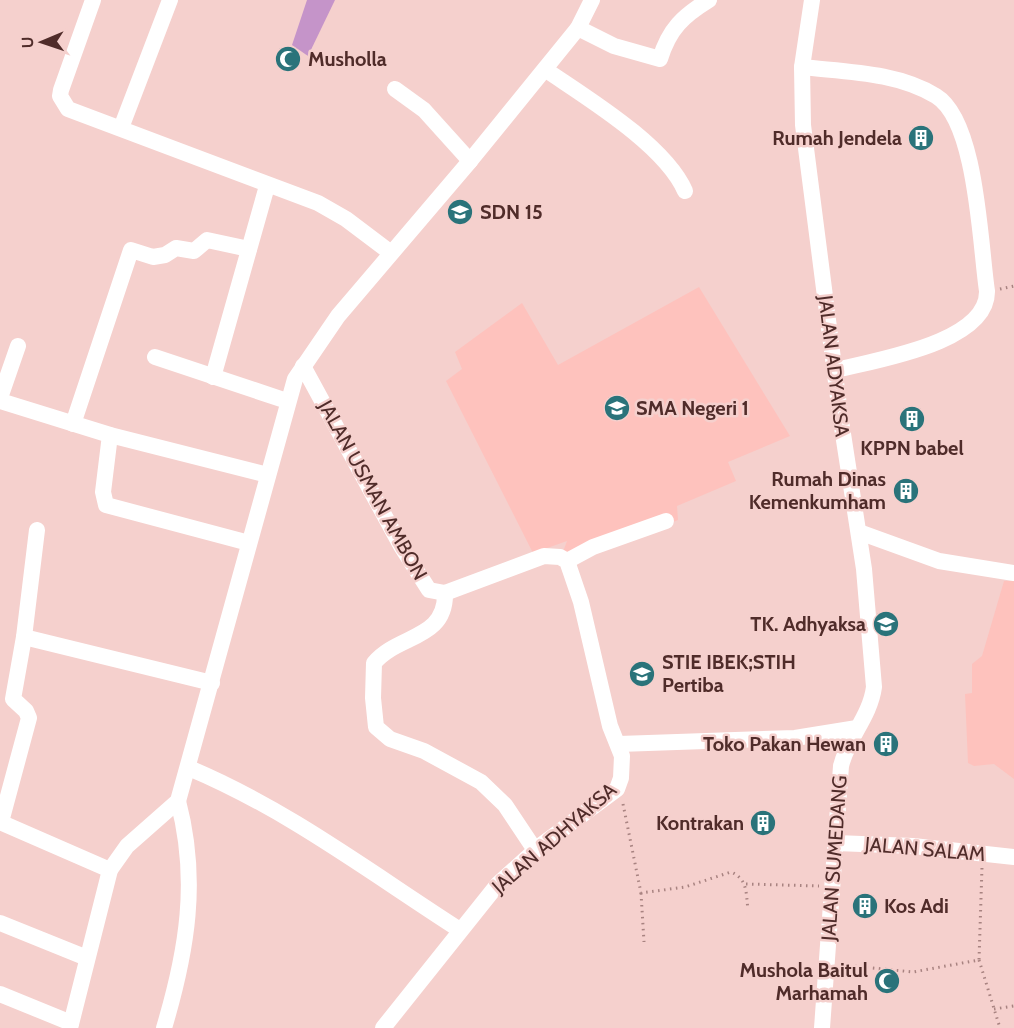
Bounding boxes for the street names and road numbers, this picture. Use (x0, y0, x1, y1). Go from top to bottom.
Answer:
street label: JALAN ADYAKSA (813, 293, 855, 439)
street label: JALAN USMAN AMBON (313, 395, 432, 584)
street label: JALAN SUMEDANG (816, 775, 852, 942)
street label: JALAN ADHYAKSA (486, 777, 622, 899)
street label: JALAN SALAM (863, 832, 986, 866)

